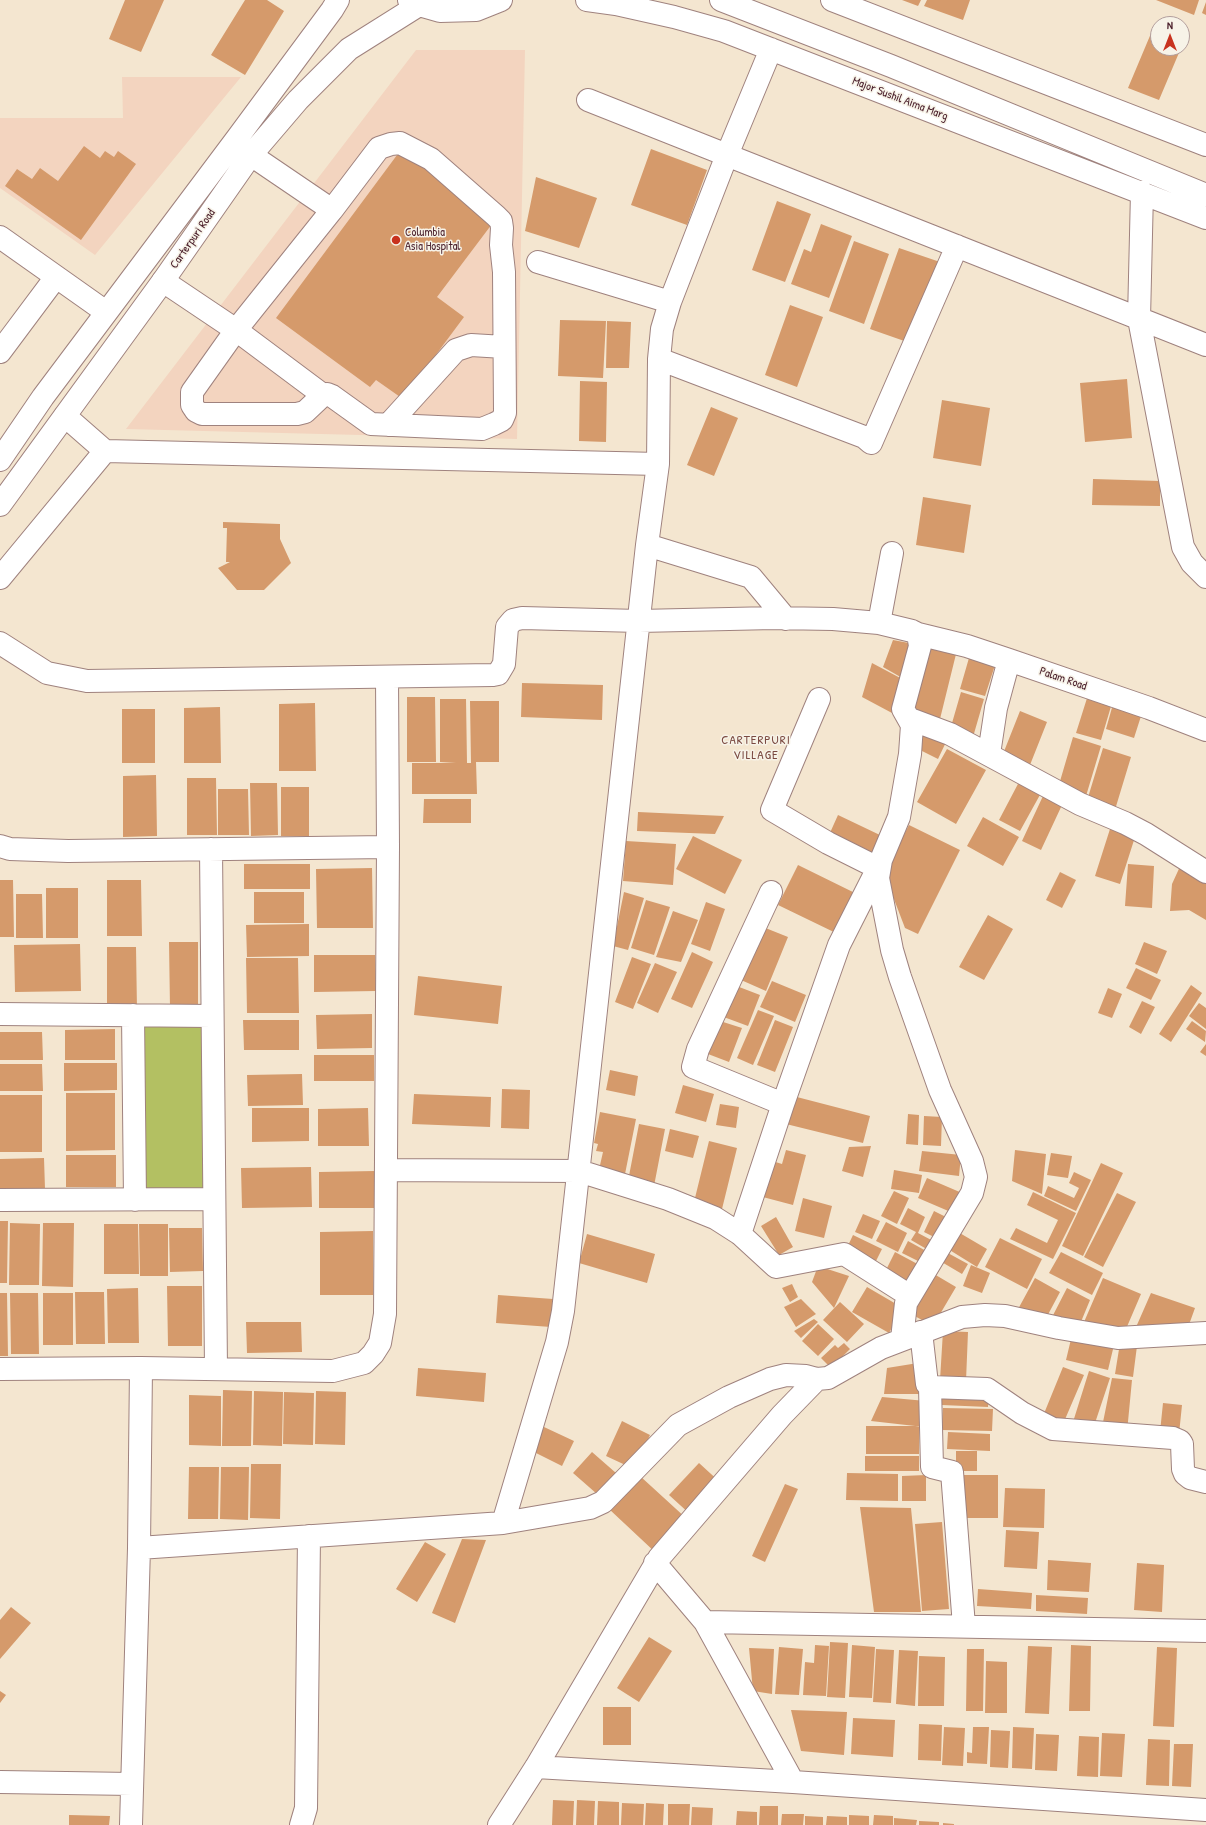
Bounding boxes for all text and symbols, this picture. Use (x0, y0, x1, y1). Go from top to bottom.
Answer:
north arrow (1150, 16, 1190, 56)
text: N (1167, 18, 1173, 32)
street label: Major Sushil Aima Marg (850, 74, 950, 124)
street label: Carterpuri Road (167, 207, 219, 271)
place label: Columbia Asia Hospital (405, 226, 461, 254)
marker: Columbia Asia Hospital (390, 234, 402, 246)
street label: Palam Road (1038, 664, 1088, 694)
district label: CARTERPURI VILLAGE (721, 733, 791, 764)

